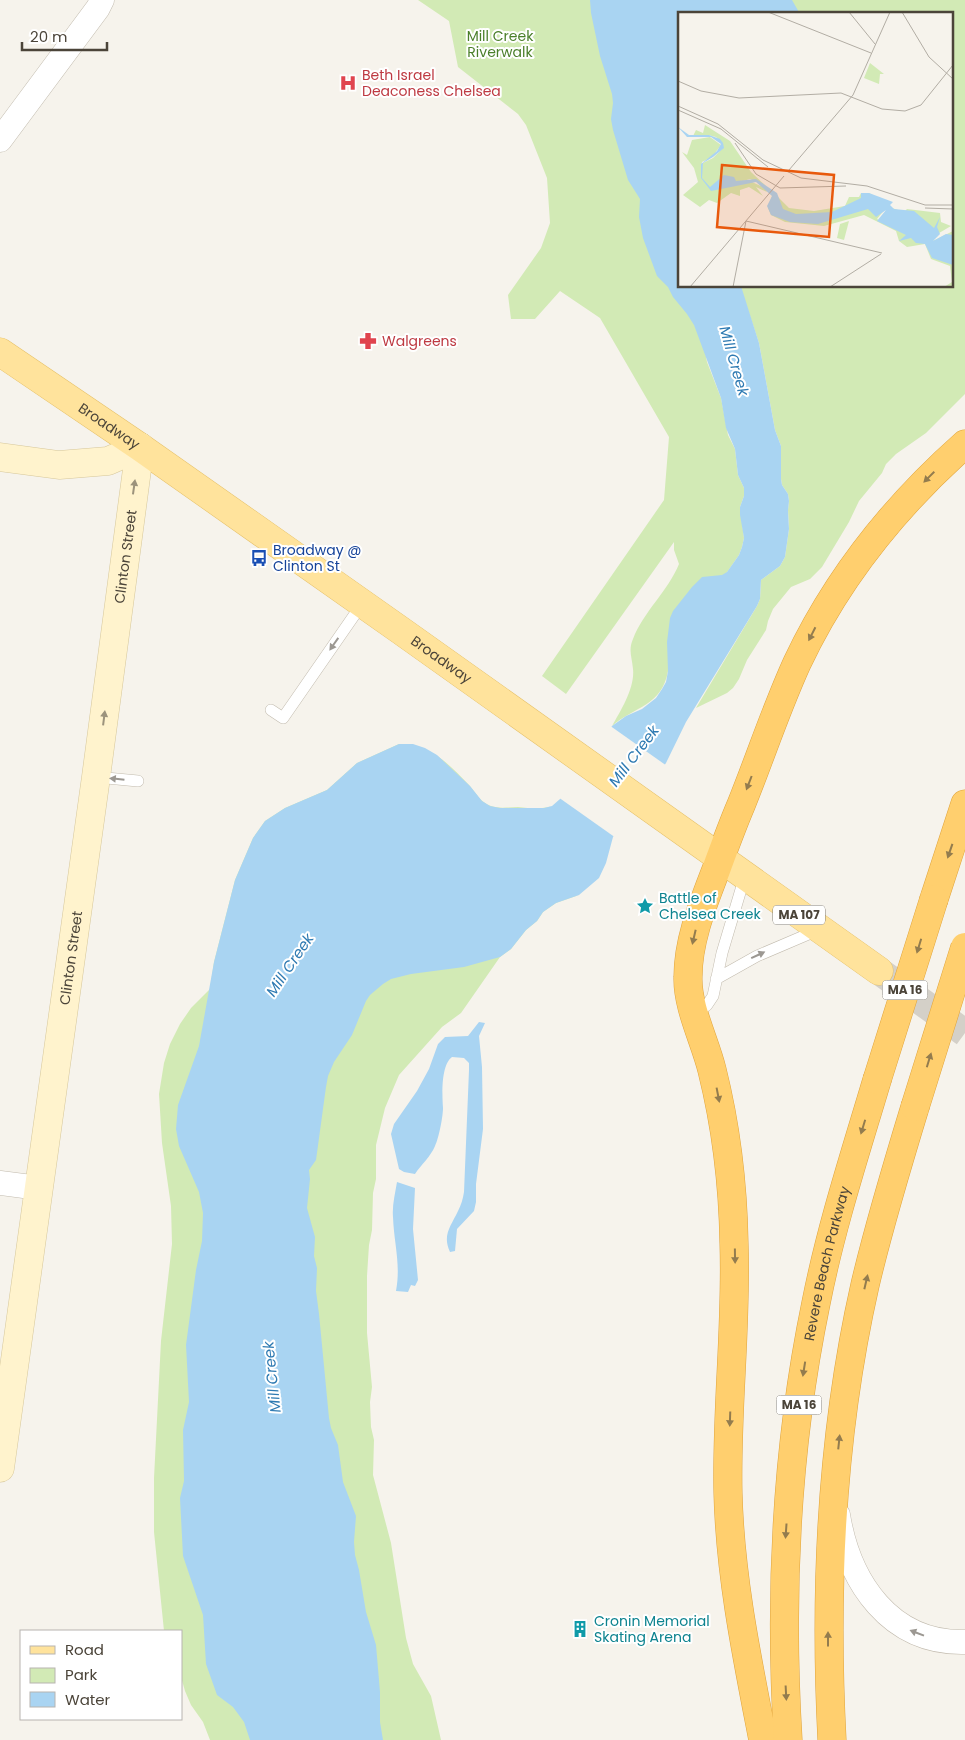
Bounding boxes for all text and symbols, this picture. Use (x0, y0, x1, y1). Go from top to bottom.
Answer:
inset map (678, 12, 952, 288)
scale bar (22, 20, 108, 52)
text: 20 m (30, 26, 68, 47)
park label: Mill Creek Riverwalk (467, 26, 534, 62)
place label: Beth Israel Deaconess Chelsea (362, 65, 501, 101)
hospital icon: Beth Israel Deaconess Chelsea (338, 73, 358, 93)
water label: Mill Creek (714, 323, 755, 400)
pharmacy icon: Walgreens (358, 331, 378, 351)
place label: Walgreens (382, 331, 457, 351)
street label: Broadway (74, 398, 144, 454)
one-way arrow (924, 471, 936, 483)
one-way arrow (131, 479, 139, 495)
street label: Clinton Street (109, 508, 142, 605)
place label: Broadway @ Clinton St (273, 540, 361, 576)
bus stop icon: Broadway @ Clinton St (249, 548, 269, 568)
one-way arrow (808, 626, 816, 641)
street label: Broadway (407, 631, 476, 688)
one-way arrow (329, 637, 339, 651)
one-way arrow (100, 710, 108, 726)
water label: Mill Creek (604, 720, 664, 791)
one-way arrow (109, 775, 125, 783)
one-way arrow (745, 776, 752, 791)
one-way arrow (946, 844, 954, 859)
place label: Battle of Chelsea Creek (659, 888, 761, 924)
place icon: Battle of Chelsea Creek (635, 896, 655, 916)
road number: MA 107 (773, 906, 825, 924)
street label: Clinton Street (54, 910, 87, 1006)
water label: Mill Creek (261, 928, 319, 1000)
one-way arrow (690, 929, 698, 944)
one-way arrow (915, 939, 923, 954)
one-way arrow (751, 951, 765, 959)
road number: MA 16 (882, 980, 928, 1000)
one-way arrow (926, 1053, 934, 1068)
one-way arrow (714, 1087, 722, 1103)
one-way arrow (859, 1119, 867, 1134)
street label: Revere Beach Parkway (799, 1184, 855, 1342)
one-way arrow (731, 1248, 739, 1264)
one-way arrow (862, 1274, 870, 1289)
water label: Mill Creek (257, 1339, 286, 1414)
one-way arrow (800, 1362, 808, 1378)
road number: MA 16 (776, 1396, 822, 1414)
one-way arrow (725, 1411, 733, 1427)
one-way arrow (835, 1433, 843, 1449)
one-way arrow (782, 1523, 790, 1539)
place label: Cronin Memorial Skating Arena (594, 1611, 710, 1647)
building icon: Cronin Memorial Skating Arena (570, 1619, 590, 1639)
one-way arrow (910, 1629, 925, 1637)
legend (20, 1630, 182, 1720)
one-way arrow (824, 1631, 832, 1647)
text: Road (65, 1639, 104, 1660)
text: Park (65, 1664, 97, 1685)
one-way arrow (782, 1685, 790, 1701)
text: Water (65, 1689, 111, 1710)

